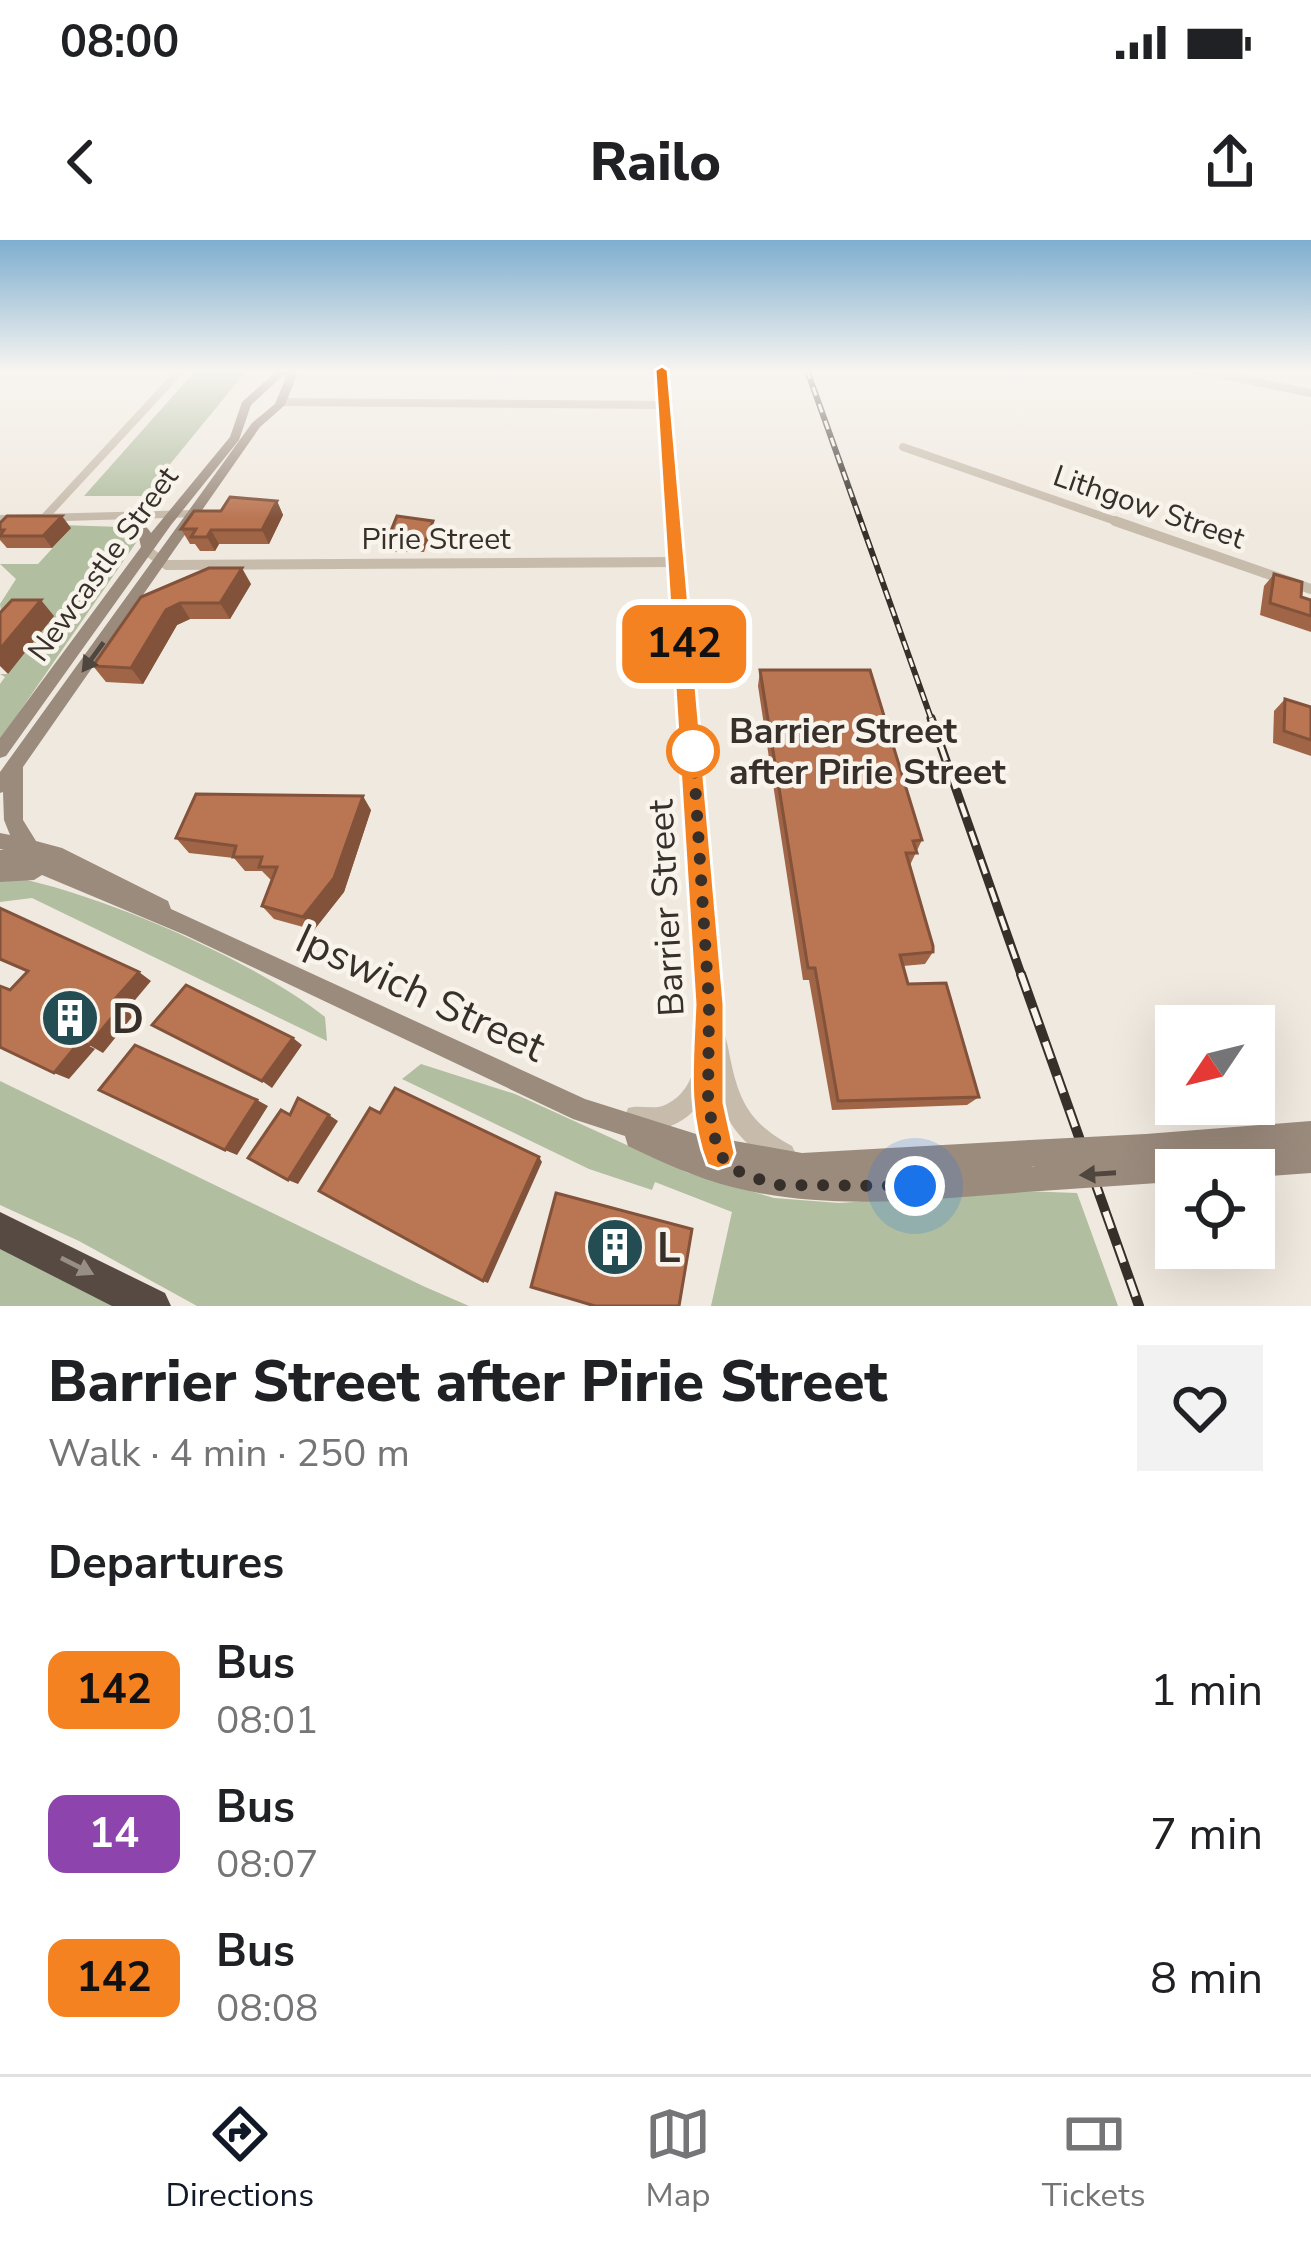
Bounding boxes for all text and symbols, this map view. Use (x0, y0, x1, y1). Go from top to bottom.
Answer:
text: 08:00 (60, 12, 179, 73)
text: Railo (590, 125, 721, 199)
icon: back (48, 129, 114, 195)
icon: share (1197, 129, 1263, 195)
street label: Lithgow Street (1048, 456, 1250, 560)
street label: Newcastle Street (19, 458, 188, 670)
street label: Pirie Street (361, 519, 511, 560)
line badge: 142 (615, 605, 753, 683)
text: 142 (646, 615, 722, 672)
one-way arrow (82, 641, 105, 673)
place label: Barrier Street after Pirie Street (729, 707, 1006, 797)
marker: Barrier Street after Pirie Street (668, 726, 718, 776)
street label: Barrier Street (636, 798, 697, 1018)
street label: Ipswich Street (287, 911, 554, 1076)
building icon: D (39, 987, 101, 1049)
place label: D (112, 991, 144, 1048)
north arrow (1155, 1005, 1275, 1125)
map controls (1155, 1005, 1275, 1269)
button: locate (1155, 1149, 1275, 1269)
your location (885, 1156, 945, 1216)
one-way arrow (1079, 1165, 1116, 1184)
building icon: L (584, 1216, 646, 1278)
place label: L (657, 1220, 681, 1277)
one-way arrow (60, 1256, 94, 1276)
text: Barrier Street after Pirie Street (48, 1343, 888, 1421)
button: heart (1137, 1345, 1263, 1471)
text: Walk · 4 min · 250 m (48, 1427, 410, 1480)
text: Departures (48, 1533, 284, 1594)
text: Bus (216, 1633, 295, 1694)
text: 1 min (1150, 1660, 1263, 1721)
text: 142 (76, 1661, 152, 1718)
text: 08:01 (216, 1694, 319, 1747)
text: Bus (216, 1777, 295, 1838)
text: 7 min (1150, 1804, 1263, 1865)
text: 14 (89, 1805, 139, 1862)
text: 08:07 (216, 1838, 319, 1891)
text: Bus (216, 1921, 295, 1982)
text: 8 min (1150, 1948, 1263, 2009)
text: 142 (76, 1949, 152, 2006)
text: 08:08 (216, 1982, 319, 2035)
tab: Directions (165, 2101, 314, 2218)
tab: Map (645, 2101, 711, 2218)
tab: Tickets (1042, 2101, 1146, 2218)

